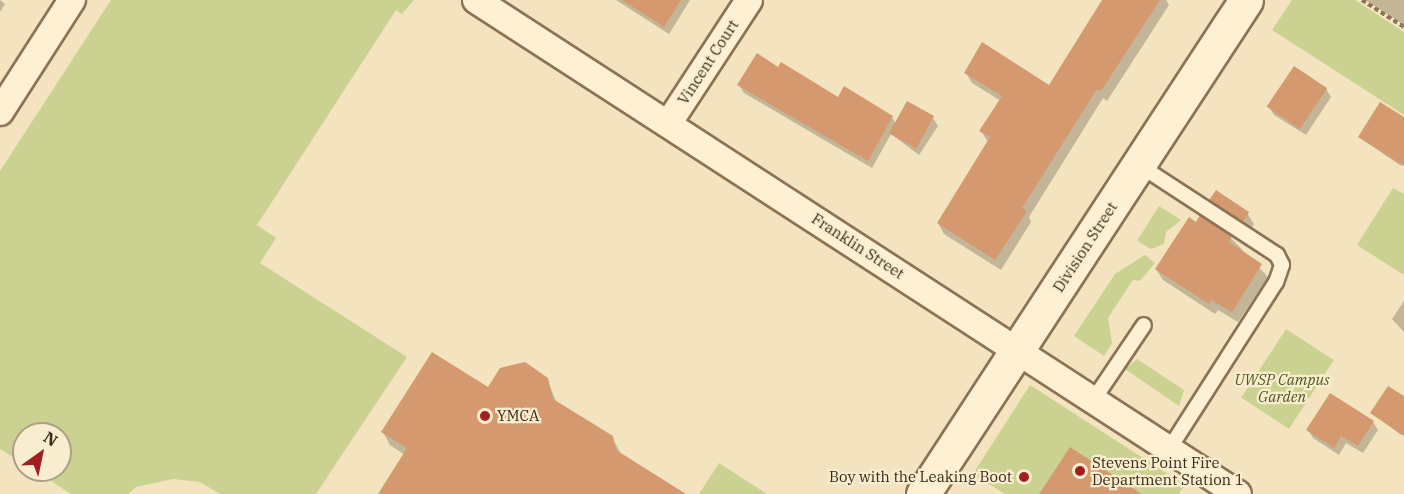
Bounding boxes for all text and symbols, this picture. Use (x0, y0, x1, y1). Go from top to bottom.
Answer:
street label: Vincent Court (674, 16, 742, 108)
street label: Division Street (1049, 199, 1121, 295)
street label: Franklin Street (808, 209, 908, 283)
park label: UWSP Campus Garden (1234, 370, 1330, 405)
place label: YMCA (497, 407, 539, 425)
marker: YMCA (478, 409, 492, 423)
north arrow (12, 422, 72, 482)
text: N (40, 427, 61, 450)
place label: Stevens Point Fire Department Station 1 (1092, 453, 1244, 488)
marker: Stevens Point Fire Department Station 1 (1073, 464, 1087, 478)
place label: Boy with the Leaking Boot (829, 468, 1012, 486)
marker: Boy with the Leaking Boot (1017, 470, 1031, 484)

